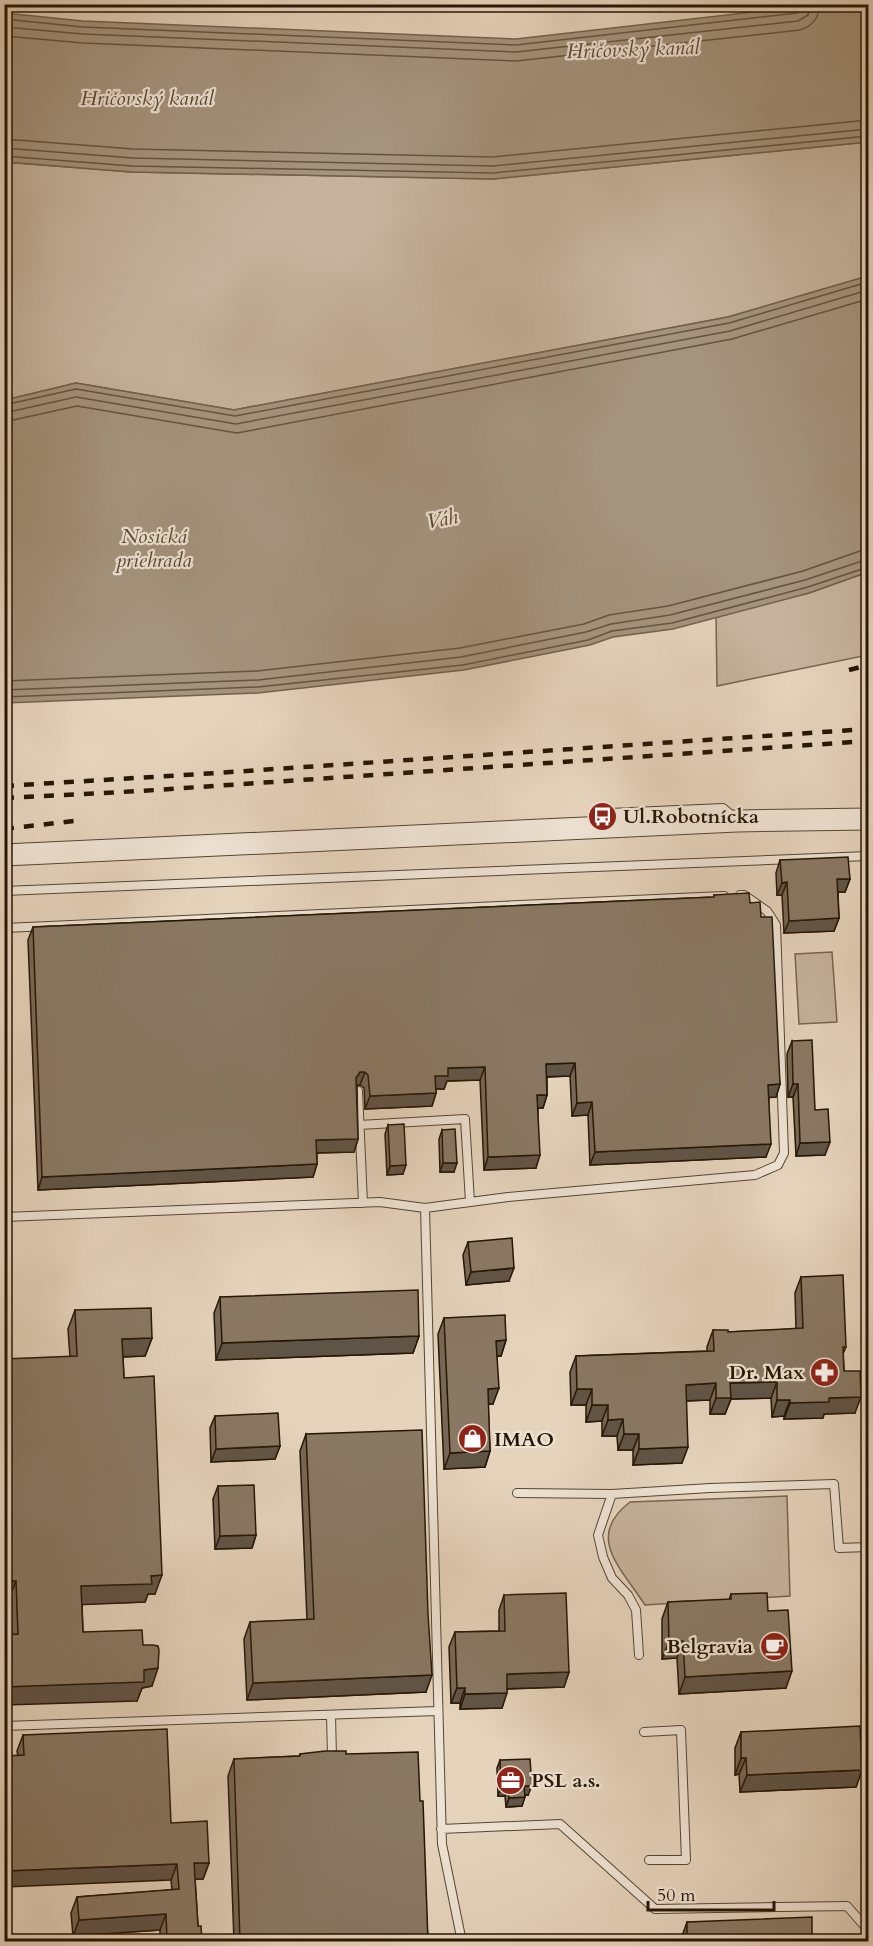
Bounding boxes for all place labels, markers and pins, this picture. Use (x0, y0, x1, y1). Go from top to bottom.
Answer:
bus stop icon: Ul.Robotnícka (586, 800, 618, 832)
place label: Ul.Robotnícka (623, 803, 759, 830)
pharmacy icon: Dr. Max (809, 1356, 841, 1388)
place label: Dr. Max (729, 1359, 804, 1386)
shop icon: IMAO (457, 1423, 489, 1455)
place label: IMAO (494, 1426, 554, 1453)
cafe icon: Belgravia (758, 1630, 790, 1662)
place label: Belgravia (666, 1633, 753, 1660)
office icon: PSL a.s. (494, 1764, 526, 1796)
place label: PSL a.s. (531, 1767, 601, 1794)

